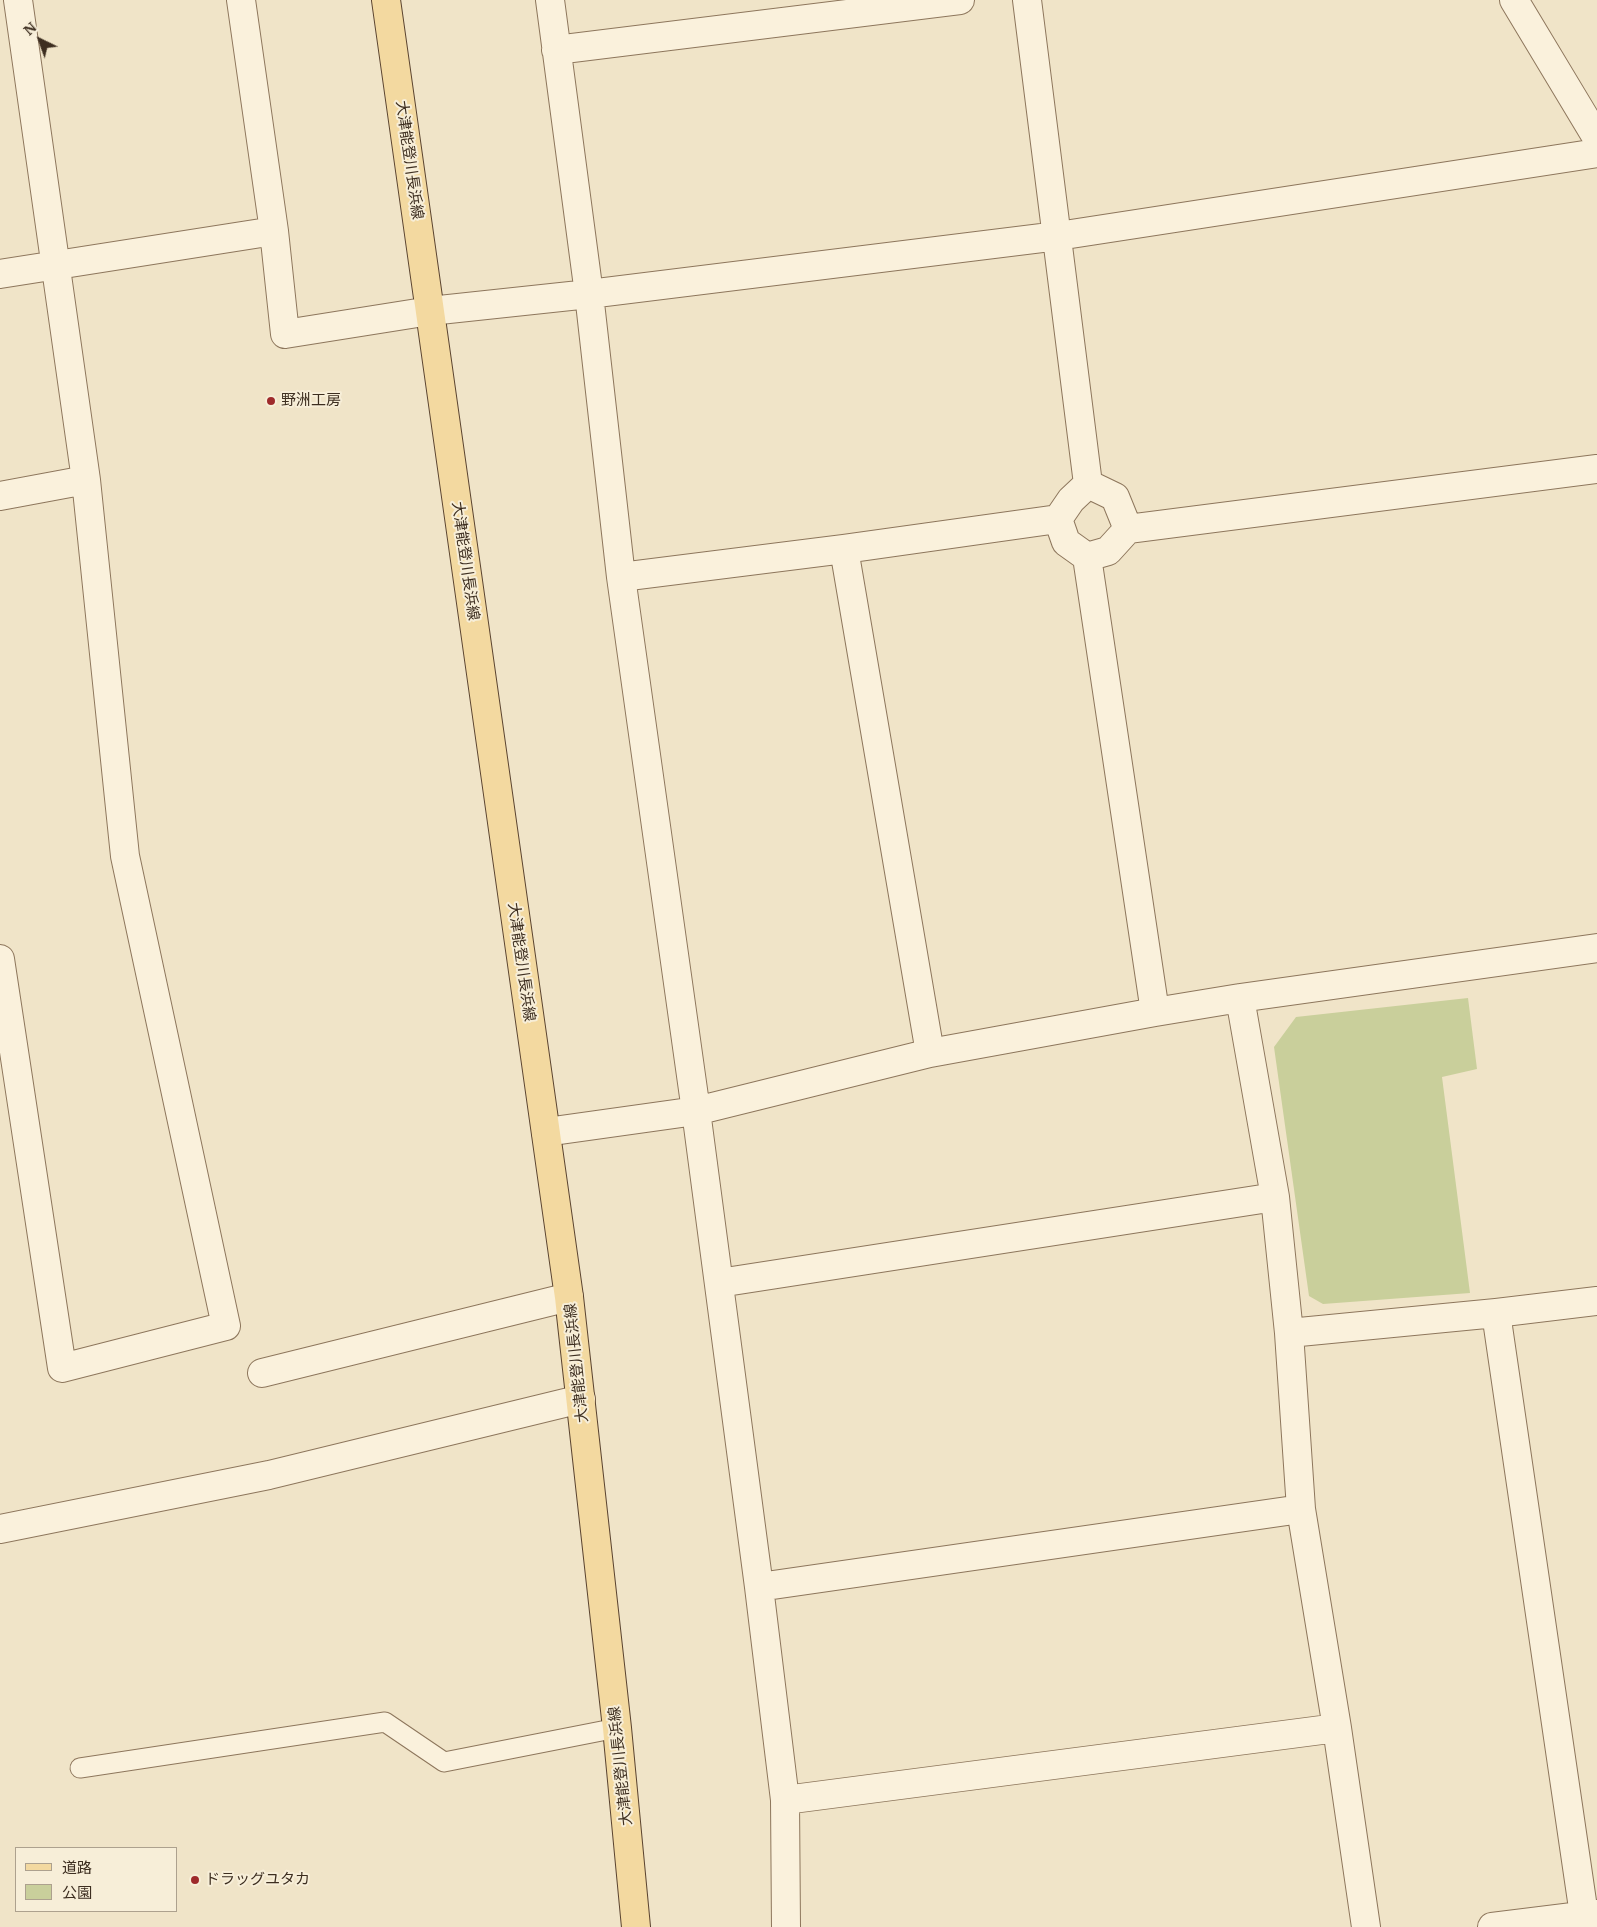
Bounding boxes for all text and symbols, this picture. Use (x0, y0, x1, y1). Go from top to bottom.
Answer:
north arrow (15, 15, 65, 65)
text: N (20, 18, 40, 39)
street label: 大津能登川長浜線 (392, 99, 426, 221)
place label: 野洲工房 (281, 392, 341, 410)
marker: 野洲工房 (265, 395, 277, 407)
street label: 大津能登川長浜線 (448, 500, 482, 622)
street label: 大津能登川長浜線 (504, 901, 538, 1023)
street label: 大津能登川長浜線 (562, 1302, 592, 1424)
street label: 大津能登川長浜線 (606, 1705, 636, 1827)
legend (15, 1847, 178, 1912)
text: 道路 (62, 1858, 92, 1877)
place label: ドラッグユタカ (205, 1871, 310, 1889)
marker: ドラッグユタカ (189, 1874, 201, 1886)
text: 公園 (62, 1883, 92, 1902)

